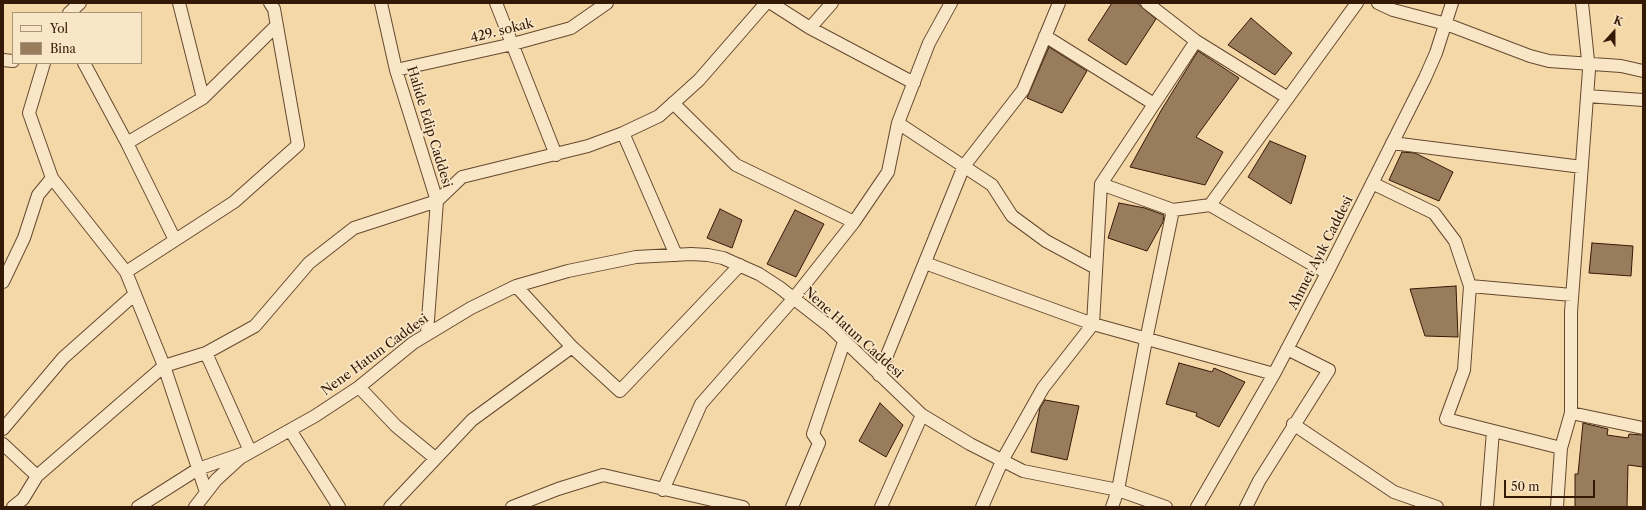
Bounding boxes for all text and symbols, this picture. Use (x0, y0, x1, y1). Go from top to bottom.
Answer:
legend (12, 12, 142, 64)
north arrow (1594, 12, 1634, 52)
text: K (1612, 13, 1625, 29)
street label: 429. sokak (469, 16, 535, 46)
text: Yol (50, 21, 68, 36)
text: Bina (50, 41, 76, 56)
street label: Halide Edip Caddesi (403, 64, 455, 190)
street label: Ahmet Ayık Caddesi (1285, 193, 1357, 313)
street label: Nene Hatun Caddesi (800, 284, 906, 382)
street label: Nene Hatun Caddesi (319, 311, 431, 399)
scale bar (1506, 472, 1597, 498)
text: 50 m (1511, 479, 1540, 494)

